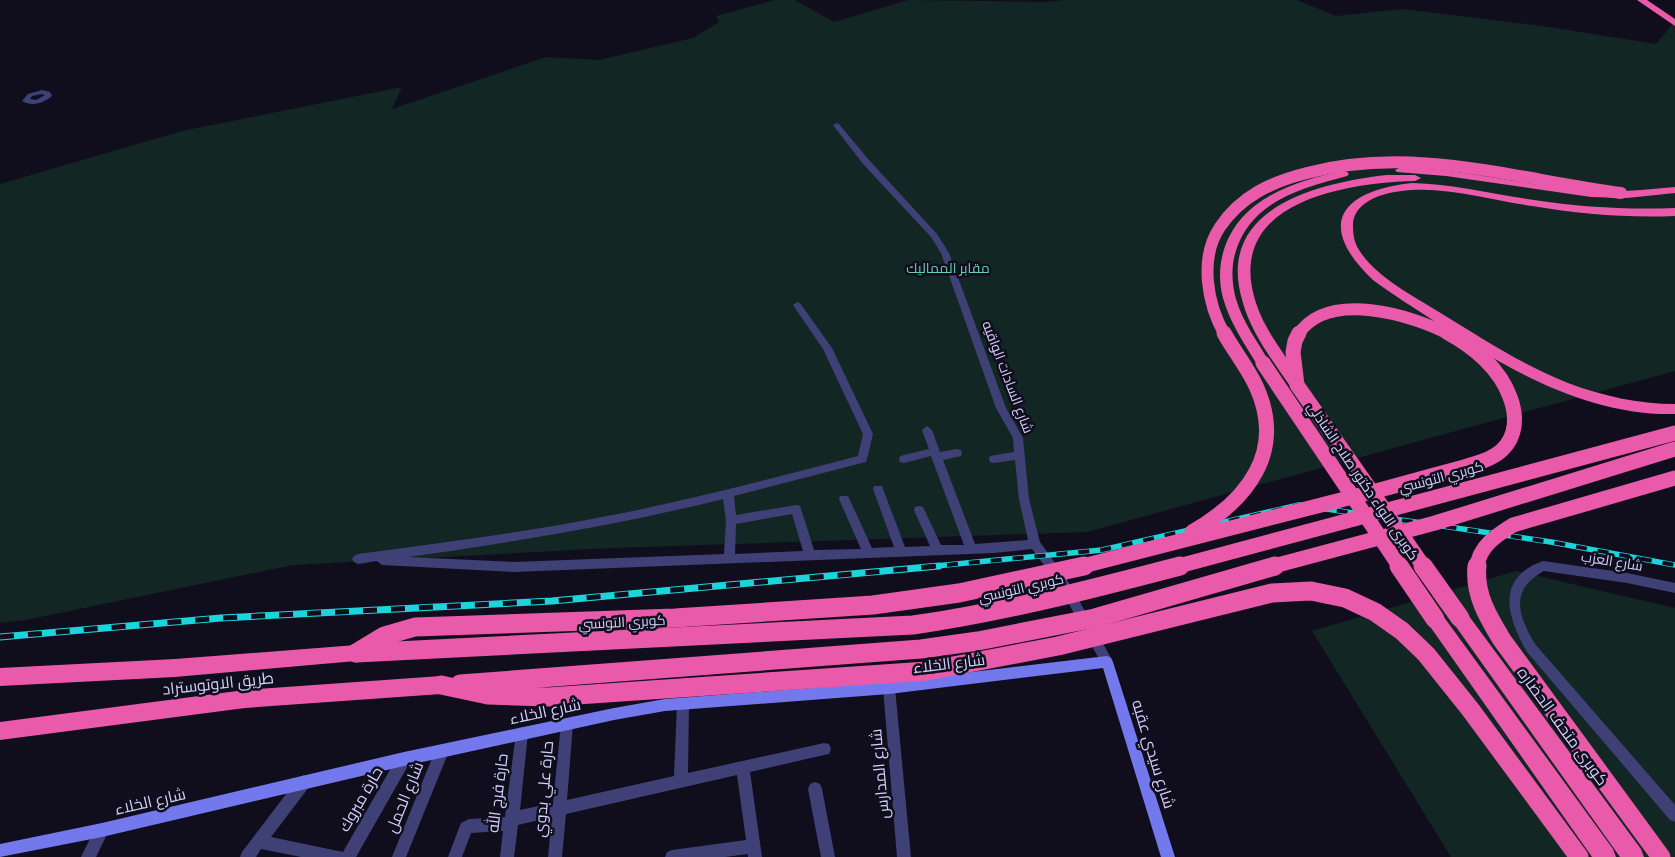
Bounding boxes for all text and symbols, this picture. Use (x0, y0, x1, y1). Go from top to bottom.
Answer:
park label: مقابر المماليك (906, 260, 990, 276)
street label: شارع السادات الواقيه (978, 319, 1037, 436)
street label: كوبرى اللواء دكتور صلاح الشاذلي (1301, 399, 1422, 565)
street label: كوبري التونسي (1397, 458, 1486, 500)
street label: شارع العزب (1580, 548, 1644, 575)
street label: كوبري التونسي (977, 570, 1066, 609)
street label: كوبري التونسي (578, 612, 666, 636)
street label: شارع الخلاء (912, 650, 986, 679)
street label: كوبرى متحف الحضاره (1512, 663, 1612, 790)
street label: طريق الاوتوستراد (161, 668, 275, 700)
street label: شارع الخلاء (508, 695, 583, 730)
street label: شارع سيدي عقبه (1124, 697, 1179, 812)
street label: شارع المدارس (866, 728, 895, 820)
street label: حارة علي بدوي (530, 740, 561, 838)
street label: حارة فرج الله (482, 752, 514, 834)
street label: شارع الحمل (382, 759, 429, 836)
street label: حارة مبروك (334, 763, 387, 835)
street label: شارع الخلاء (113, 784, 188, 821)

